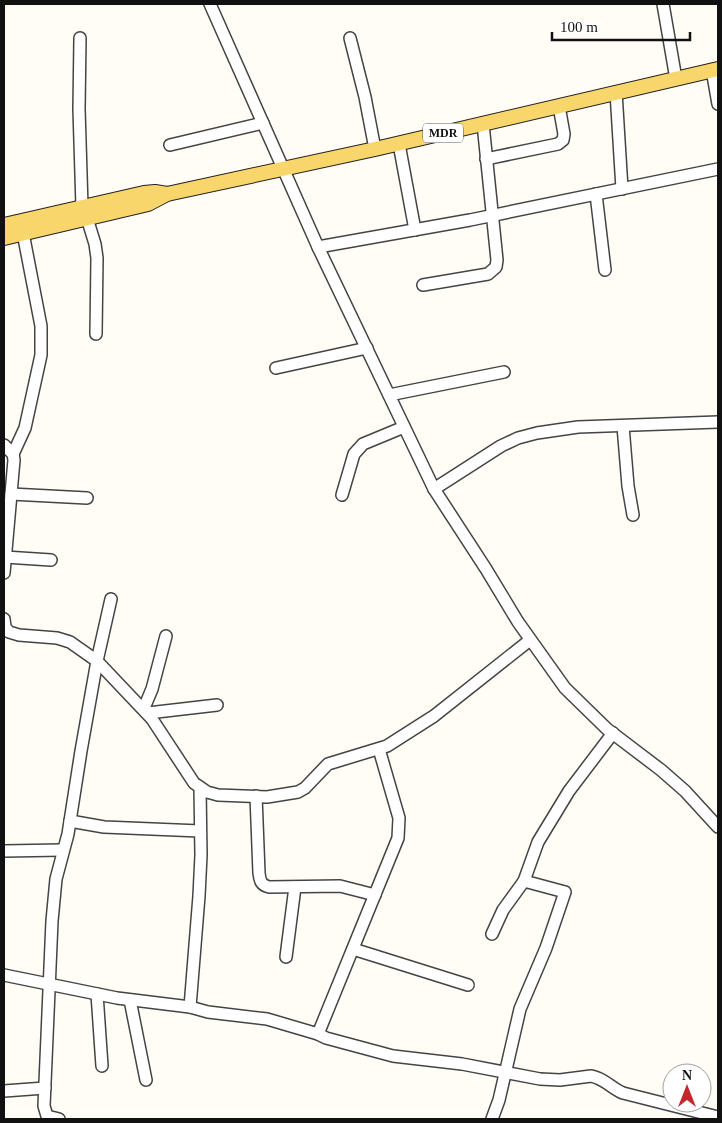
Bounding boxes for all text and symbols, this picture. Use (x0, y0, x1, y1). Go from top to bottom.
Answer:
scale bar (552, 10, 690, 42)
text: 100 m (560, 19, 598, 35)
road number: MDR (423, 124, 463, 142)
north arrow (662, 1063, 712, 1113)
text: N (682, 1068, 692, 1083)

